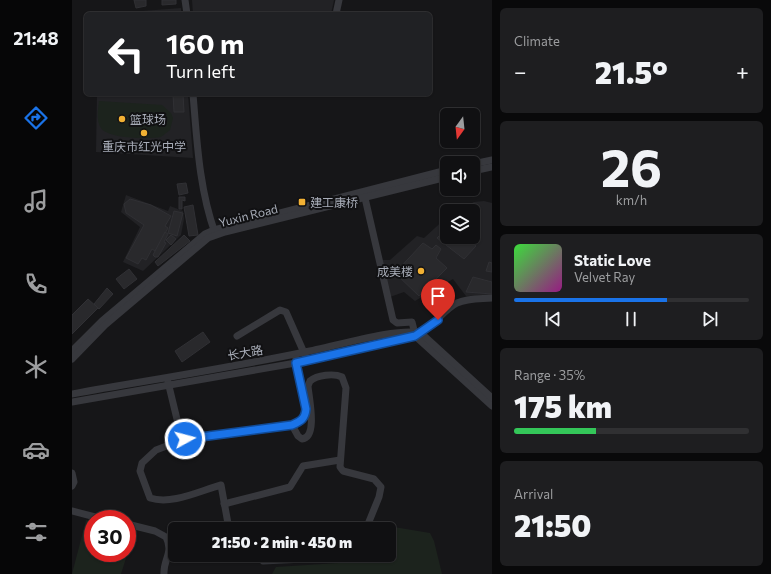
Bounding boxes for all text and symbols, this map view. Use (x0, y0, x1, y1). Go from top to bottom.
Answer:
text: 160 m (166, 26, 244, 60)
text: 21:48 (13, 27, 59, 49)
icon: left (100, 28, 152, 80)
text: Climate (514, 33, 560, 49)
text: 21.5° (595, 53, 668, 90)
text: − (514, 58, 527, 85)
text: + (736, 58, 749, 85)
text: Turn left (166, 60, 235, 82)
icon: directions (22, 104, 50, 132)
north arrow (440, 108, 480, 148)
map controls (440, 108, 480, 244)
place label: 篮球场 (130, 112, 166, 126)
marker: 篮球场 (117, 114, 127, 124)
marker: 重庆市红光中学 (139, 128, 149, 138)
text: 26 (601, 134, 662, 198)
place label: 重庆市红光中学 (102, 139, 186, 153)
button: sound (440, 156, 480, 196)
icon: music (22, 187, 50, 215)
text: km/h (616, 192, 647, 208)
place label: 建工康桥 (310, 195, 358, 209)
marker: 建工康桥 (297, 197, 307, 207)
street label: Yuxin Road (217, 201, 279, 229)
button: layers (440, 204, 480, 244)
text: Static Love (574, 251, 651, 269)
place label: 成美楼 (377, 264, 413, 278)
marker: 成美楼 (416, 266, 426, 276)
text: Velvet Ray (574, 269, 635, 285)
icon: phone (22, 270, 50, 298)
pin (421, 279, 455, 320)
icon: arrive (427, 285, 449, 307)
icon: previous (542, 308, 564, 330)
icon: pause (620, 308, 642, 330)
icon: next (699, 308, 721, 330)
street label: 长大路 (226, 342, 264, 362)
icon: climate (22, 353, 50, 381)
text: Range · 35% (514, 367, 585, 383)
text: 175 km (514, 387, 612, 424)
position arrow (164, 418, 206, 460)
icon: car (22, 436, 50, 464)
text: Arrival (514, 486, 553, 502)
text: 21:50 (514, 506, 592, 543)
speed limit sign: 30 (84, 510, 136, 562)
icon: filters (22, 518, 50, 546)
text: 21:50 · 2 min · 450 m (212, 533, 352, 551)

